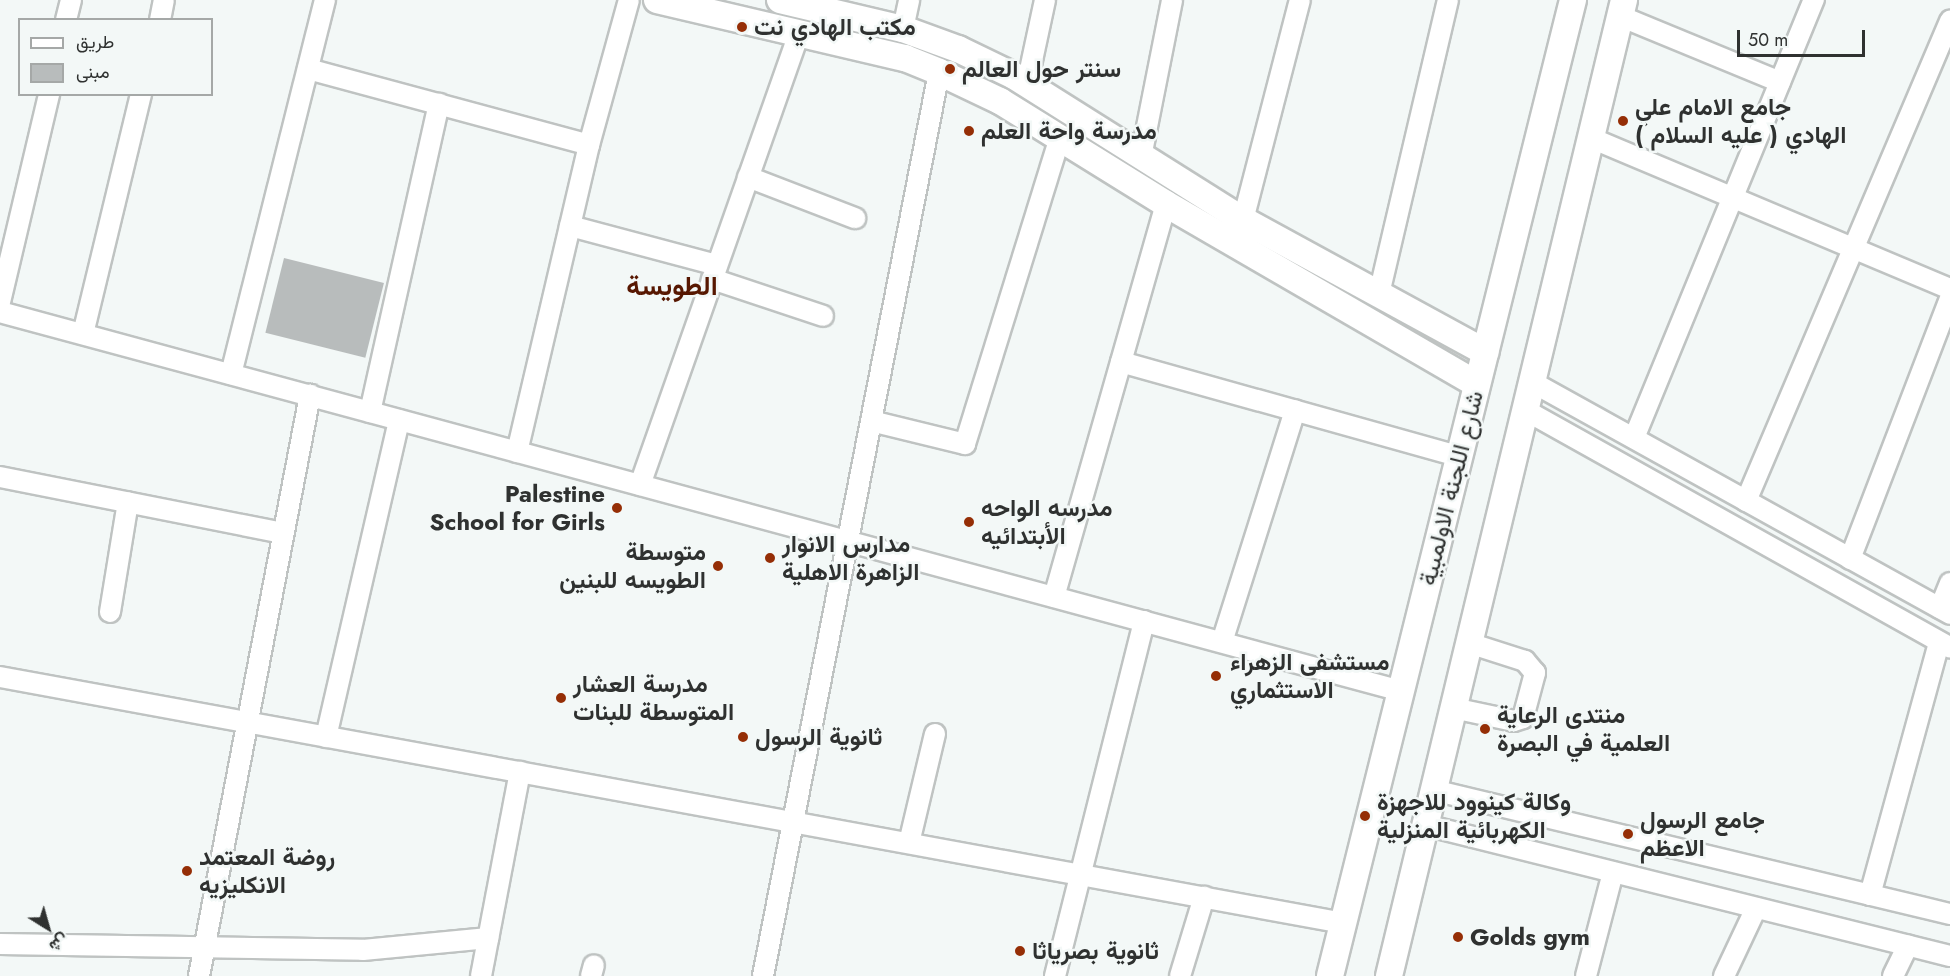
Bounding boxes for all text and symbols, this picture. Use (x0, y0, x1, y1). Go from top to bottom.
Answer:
place label: مكتب الهادي نت (754, 13, 916, 41)
legend (18, 18, 213, 96)
scale bar (1740, 18, 1868, 56)
marker: مكتب الهادي نت (735, 20, 749, 34)
text: 50 m (1748, 27, 1788, 53)
text: طريق (76, 29, 114, 55)
place label: سنتر حول العالم (962, 55, 1121, 83)
text: مبنى (76, 59, 110, 85)
marker: سنتر حول العالم (943, 62, 957, 76)
place label: جامع الامام علي الهادي ( عليه السلام ) (1635, 93, 1846, 149)
marker: جامع الامام علي الهادي ( عليه السلام ) (1616, 114, 1630, 128)
place label: مدرسة واحة العلم (981, 117, 1157, 145)
marker: مدرسة واحة العلم (962, 124, 976, 138)
district label: الطويسة (626, 270, 718, 302)
street label: شارع اللجنة الاولمبية (1413, 388, 1489, 588)
place label: Palestine School for Girls (430, 480, 605, 536)
place label: مدرسه الواحه الأبتدائيه (981, 494, 1113, 550)
marker: Palestine School for Girls (610, 501, 624, 515)
marker: مدرسه الواحه الأبتدائيه (962, 515, 976, 529)
place label: مدارس الانوار الزاهرة الاهلية (782, 530, 919, 586)
place label: متوسطة الطويسه للبنين (559, 538, 706, 594)
marker: مدارس الانوار الزاهرة الاهلية (763, 551, 777, 565)
marker: متوسطة الطويسه للبنين (711, 559, 725, 573)
place label: مستشفى الزهراء الاستثماري (1230, 648, 1390, 704)
marker: مستشفى الزهراء الاستثماري (1207, 667, 1225, 685)
place label: مدرسة العشار المتوسطة للبنات (573, 670, 734, 726)
marker: مدرسة العشار المتوسطة للبنات (554, 691, 568, 705)
place label: منتدى الرعاية العلمية في البصرة (1497, 701, 1670, 757)
marker: منتدى الرعاية العلمية في البصرة (1478, 722, 1492, 736)
place label: ثانوية الرسول (755, 723, 882, 751)
marker: ثانوية الرسول (736, 730, 750, 744)
place label: وكالة كينوود للاجهزة الكهربائية المنزلية (1377, 788, 1571, 844)
place label: جامع الرسول الاعظم (1640, 806, 1765, 862)
marker: وكالة كينوود للاجهزة الكهربائية المنزلية (1358, 809, 1372, 823)
marker: جامع الرسول الاعظم (1621, 827, 1635, 841)
place label: روضة المعتمد الانكليزيه (199, 843, 335, 899)
marker: روضة المعتمد الانكليزيه (180, 864, 194, 878)
north arrow (18, 898, 78, 958)
place label: Golds gym (1470, 923, 1590, 951)
text: ش (45, 928, 74, 958)
marker: Golds gym (1451, 930, 1465, 944)
place label: ثانوية بصرياثا (1032, 937, 1159, 965)
marker: ثانوية بصرياثا (1013, 944, 1027, 958)

